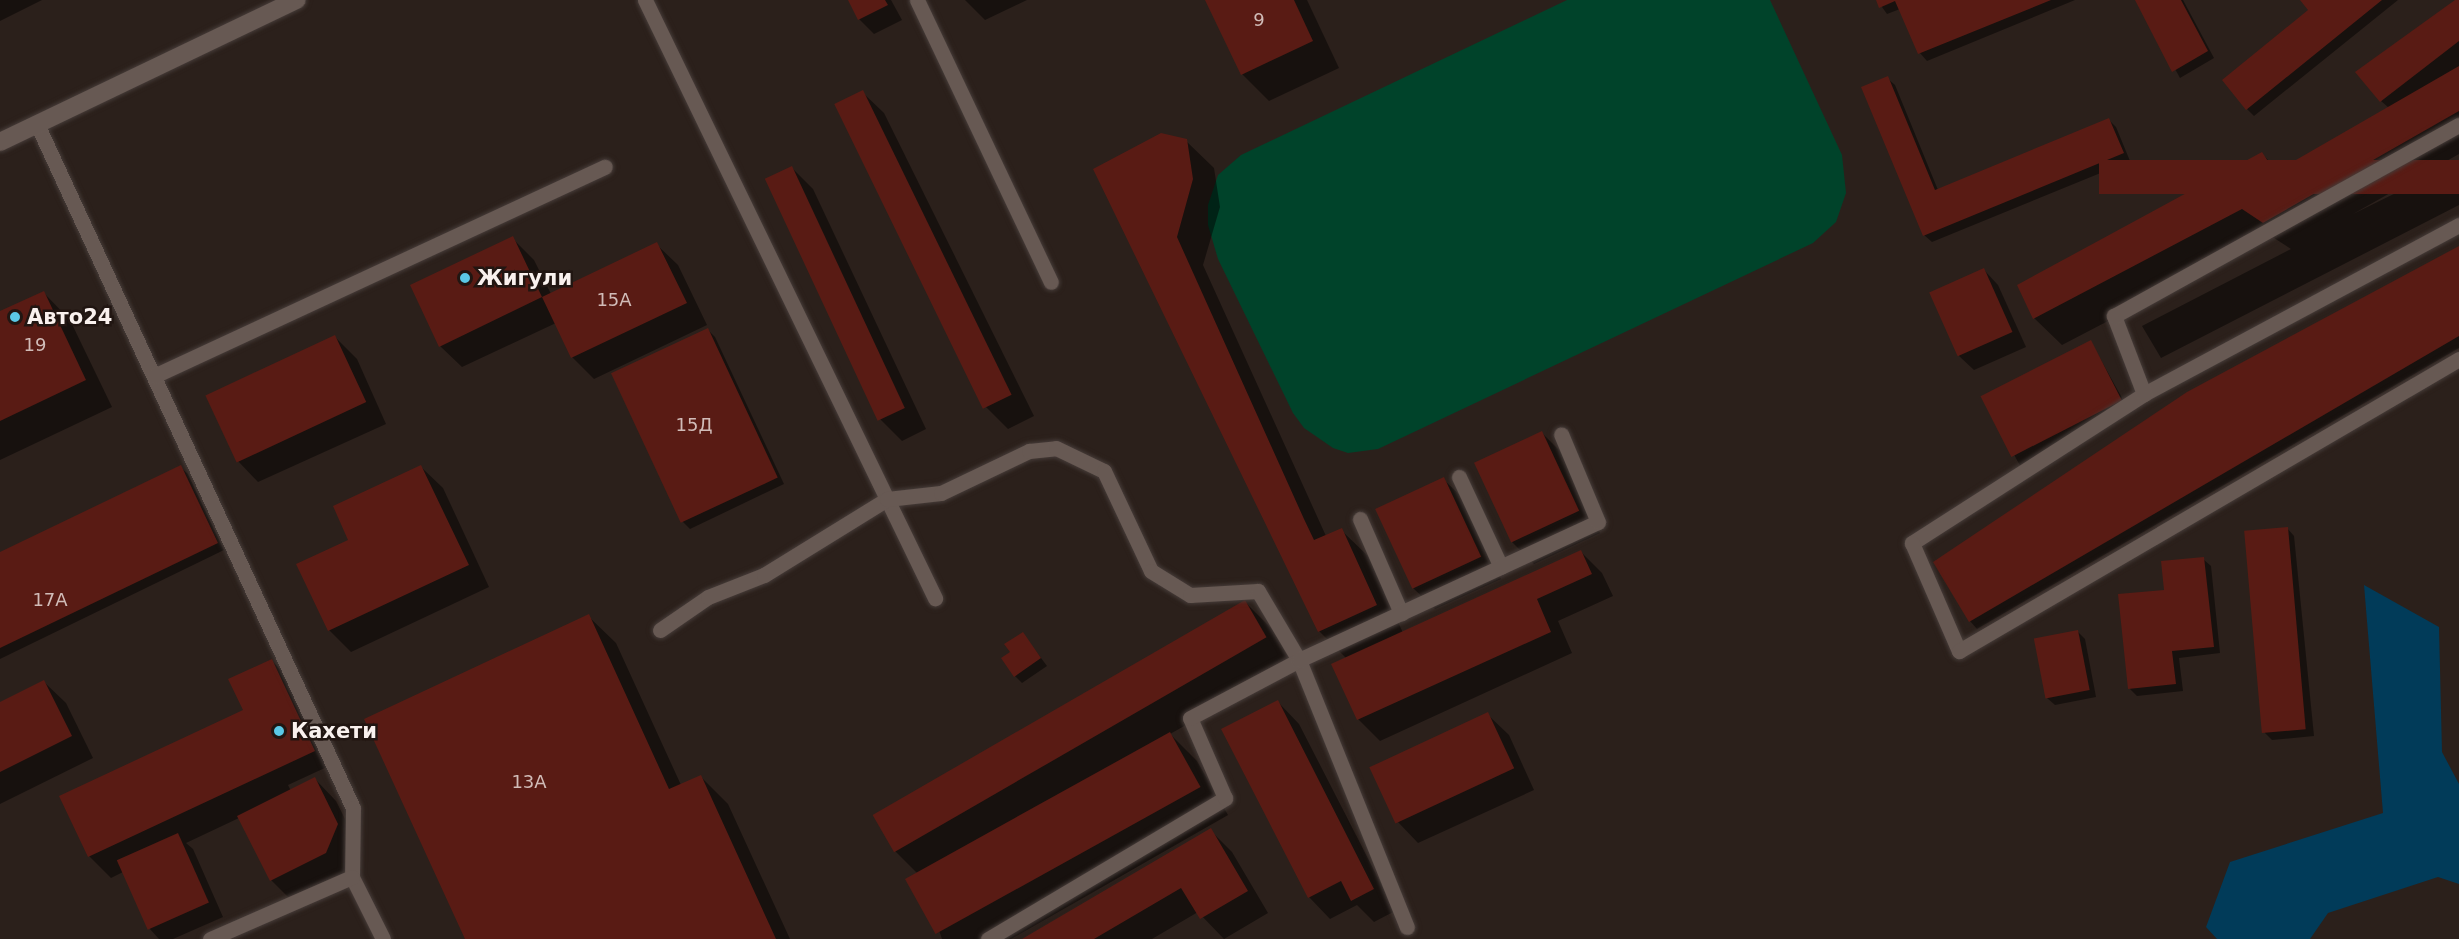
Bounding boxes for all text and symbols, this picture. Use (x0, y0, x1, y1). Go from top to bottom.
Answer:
house number: 9 (1253, 9, 1265, 31)
place label: Жигули (477, 265, 572, 291)
marker: Жигули (458, 271, 472, 285)
house number: 15А (596, 289, 632, 311)
place label: Авто24 (27, 304, 112, 330)
marker: Авто24 (8, 310, 22, 324)
house number: 19 (24, 334, 46, 356)
house number: 15Д (676, 414, 712, 436)
house number: 17А (32, 589, 68, 611)
place label: Кахети (291, 718, 377, 744)
marker: Кахети (272, 724, 286, 738)
house number: 13А (511, 771, 547, 793)

